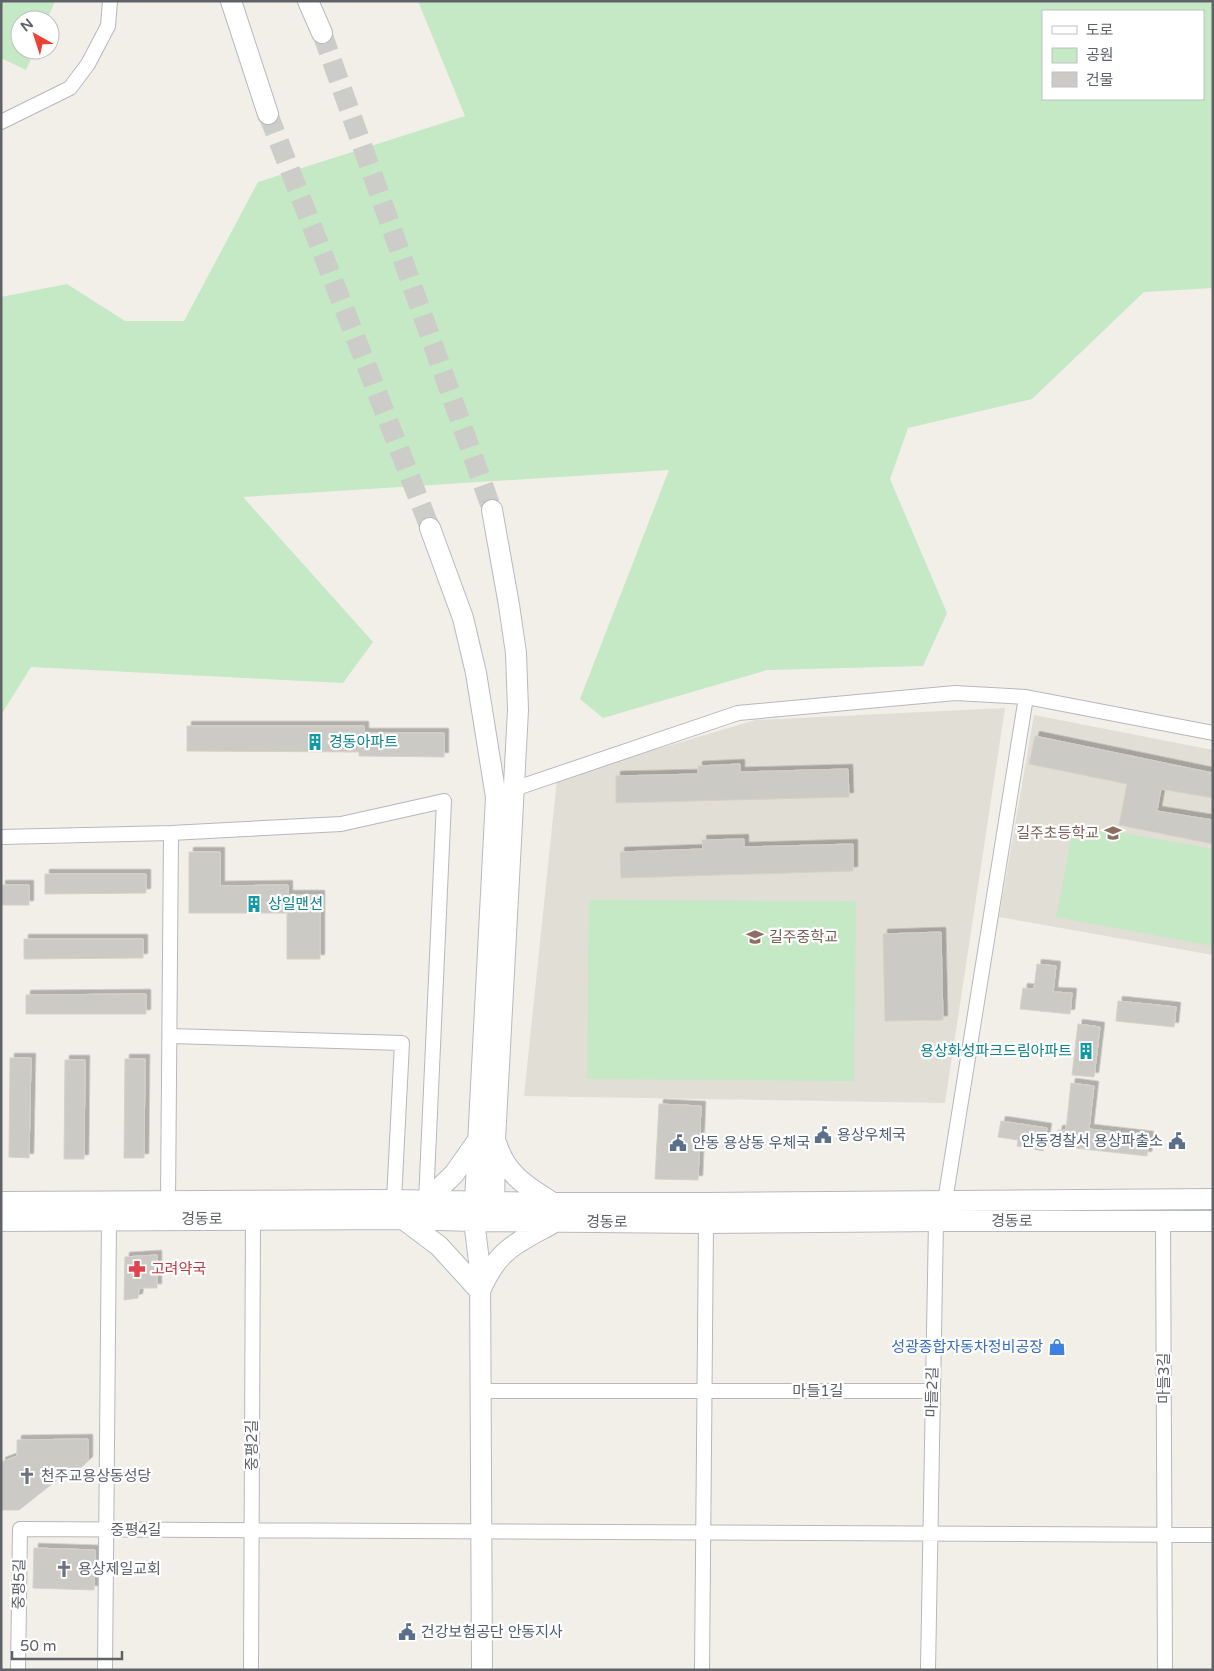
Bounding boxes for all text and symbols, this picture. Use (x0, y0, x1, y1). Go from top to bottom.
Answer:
north arrow (10, 10, 60, 60)
legend (1042, 10, 1204, 100)
text: N (17, 15, 37, 35)
text: 도로 (1086, 21, 1114, 39)
text: 공원 (1086, 46, 1114, 64)
text: 건물 (1086, 71, 1114, 89)
building icon: 경동아파트 (305, 732, 325, 752)
place label: 경동아파트 (329, 733, 398, 751)
school or university icon: 길주초등학교 (1103, 823, 1123, 843)
place label: 길주초등학교 (1016, 824, 1099, 842)
building icon: 상일맨션 (244, 894, 264, 914)
place label: 상일맨션 (268, 895, 323, 913)
school or university icon: 길주중학교 (745, 927, 765, 947)
place label: 길주중학교 (769, 928, 838, 946)
building icon: 용상화성파크드림아파트 (1076, 1041, 1096, 1061)
place label: 용상화성파크드림아파트 (920, 1042, 1072, 1060)
public building icon: 용상우체국 (813, 1125, 833, 1145)
place label: 용상우체국 (837, 1126, 906, 1144)
public building icon: 안동경찰서 용상파출소 (1167, 1131, 1187, 1151)
place label: 안동경찰서 용상파출소 (1021, 1132, 1163, 1150)
public building icon: 안동 용상동 우체국 (668, 1133, 688, 1153)
place label: 안동 용상동 우체국 (692, 1134, 810, 1152)
street label: 경동로 (181, 1210, 223, 1228)
street label: 경동로 (991, 1212, 1033, 1230)
street label: 경동로 (586, 1213, 628, 1231)
pharmacy icon: 고려약국 (127, 1259, 147, 1279)
place label: 고려약국 (151, 1260, 206, 1278)
shop icon: 성광종합자동차정비공장 (1047, 1337, 1067, 1357)
place label: 성광종합자동차정비공장 (891, 1338, 1043, 1356)
street label: 마들3길 (1155, 1353, 1173, 1403)
street label: 마들2길 (923, 1366, 941, 1418)
street label: 마들1길 (793, 1382, 843, 1400)
street label: 중평2길 (243, 1420, 261, 1470)
church icon: 천주교용상동성당 (17, 1466, 37, 1486)
place label: 천주교용상동성당 (41, 1467, 152, 1485)
street label: 중평4길 (111, 1521, 161, 1539)
street label: 중평5길 (10, 1558, 28, 1610)
church icon: 용상제일교회 (54, 1559, 74, 1579)
place label: 용상제일교회 (78, 1560, 161, 1578)
public building icon: 건강보험공단 안동지사 (397, 1622, 417, 1642)
place label: 건강보험공단 안동지사 (421, 1623, 563, 1641)
scale bar (12, 1628, 122, 1660)
text: 50 m (20, 1637, 57, 1655)

